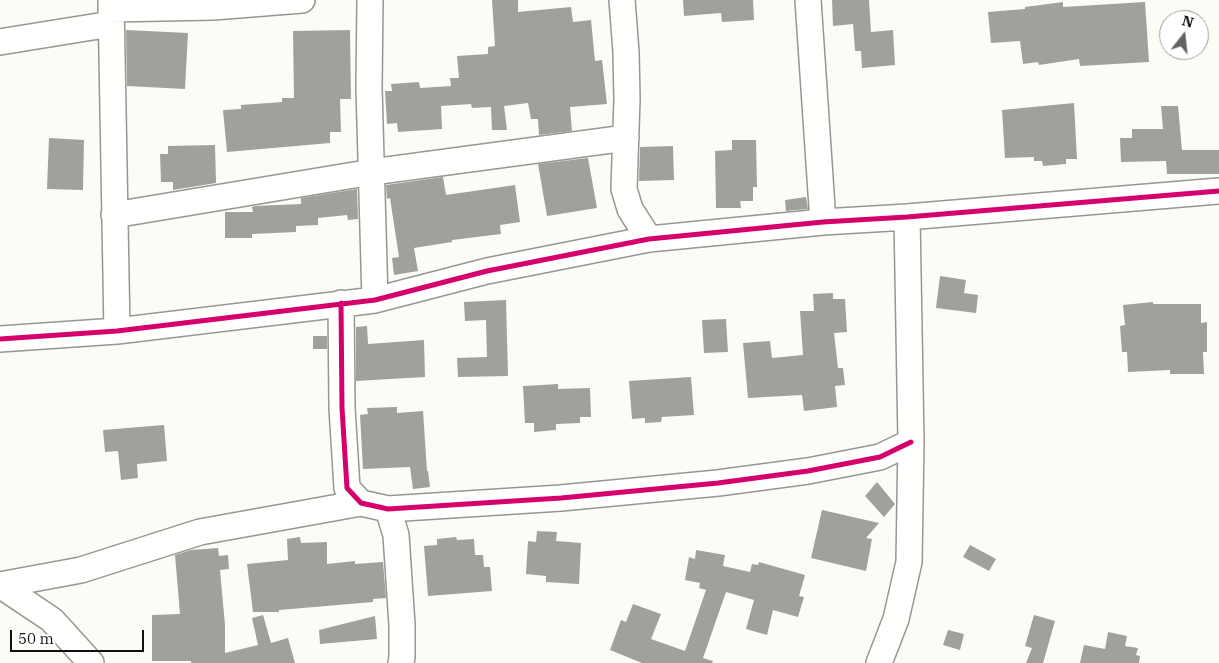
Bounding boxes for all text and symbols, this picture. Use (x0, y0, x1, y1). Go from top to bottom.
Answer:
north arrow (1159, 10, 1209, 60)
text: N (1180, 11, 1196, 32)
scale bar (12, 620, 146, 652)
text: 50 m (18, 629, 54, 648)

